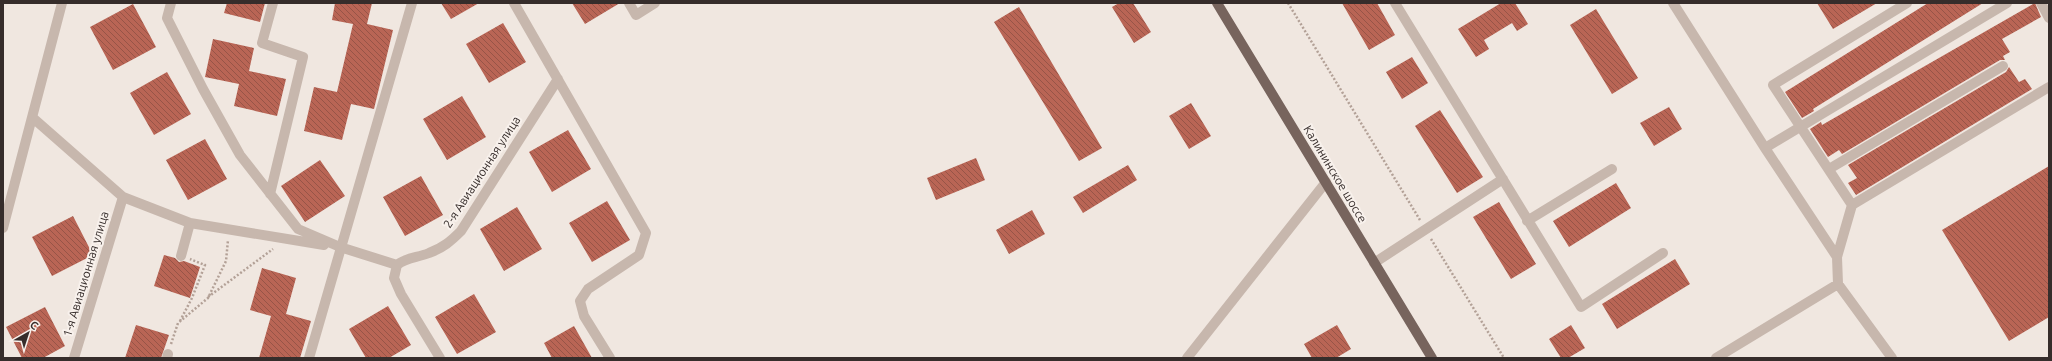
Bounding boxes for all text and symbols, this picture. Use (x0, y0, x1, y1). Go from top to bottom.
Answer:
street label: 2-я Авиационная улица (441, 113, 523, 230)
street label: Калининское шоссе (1301, 123, 1370, 225)
street label: 1-я Авиационная улица (60, 210, 111, 338)
north arrow (8, 313, 48, 353)
text: С (28, 318, 41, 332)

